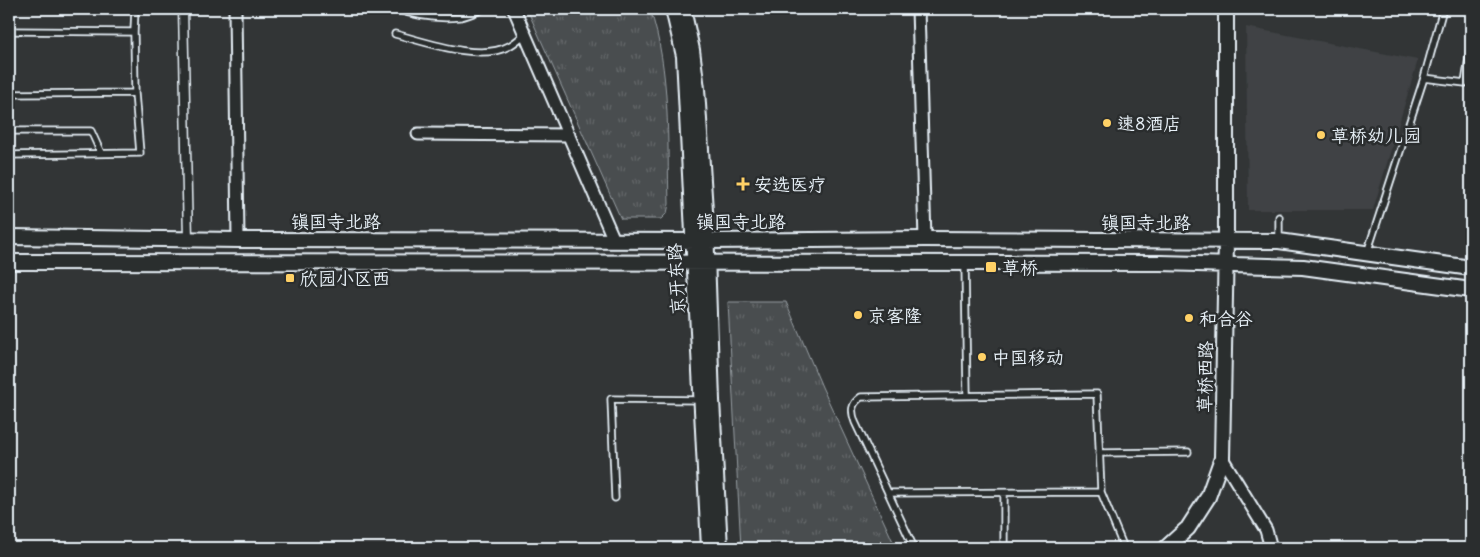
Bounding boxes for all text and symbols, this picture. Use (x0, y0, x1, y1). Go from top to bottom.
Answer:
place label: 速8酒店 (1117, 112, 1181, 135)
marker: 速8酒店 (1101, 117, 1113, 129)
place label: 草桥幼儿园 (1331, 124, 1421, 147)
marker: 草桥幼儿园 (1315, 129, 1327, 141)
place label: 安选医疗 (754, 173, 826, 196)
marker: 安选医疗 (736, 177, 750, 191)
street label: 镇国寺北路 (291, 210, 381, 233)
street label: 镇国寺北路 (696, 210, 786, 233)
street label: 镇国寺北路 (1101, 211, 1191, 234)
street label: 京开东路 (663, 242, 689, 316)
place label: 草桥 (1002, 256, 1038, 279)
marker: 草桥 (984, 260, 998, 274)
place label: 欣园小区西 (300, 267, 390, 290)
marker: 欣园小区西 (284, 272, 296, 284)
place label: 京客隆 (868, 304, 922, 327)
place label: 和合谷 (1199, 307, 1253, 330)
marker: 京客隆 (852, 309, 864, 321)
marker: 和合谷 (1183, 312, 1195, 324)
street label: 草桥西路 (1193, 341, 1217, 413)
place label: 中国移动 (992, 346, 1064, 369)
marker: 中国移动 (976, 351, 988, 363)

